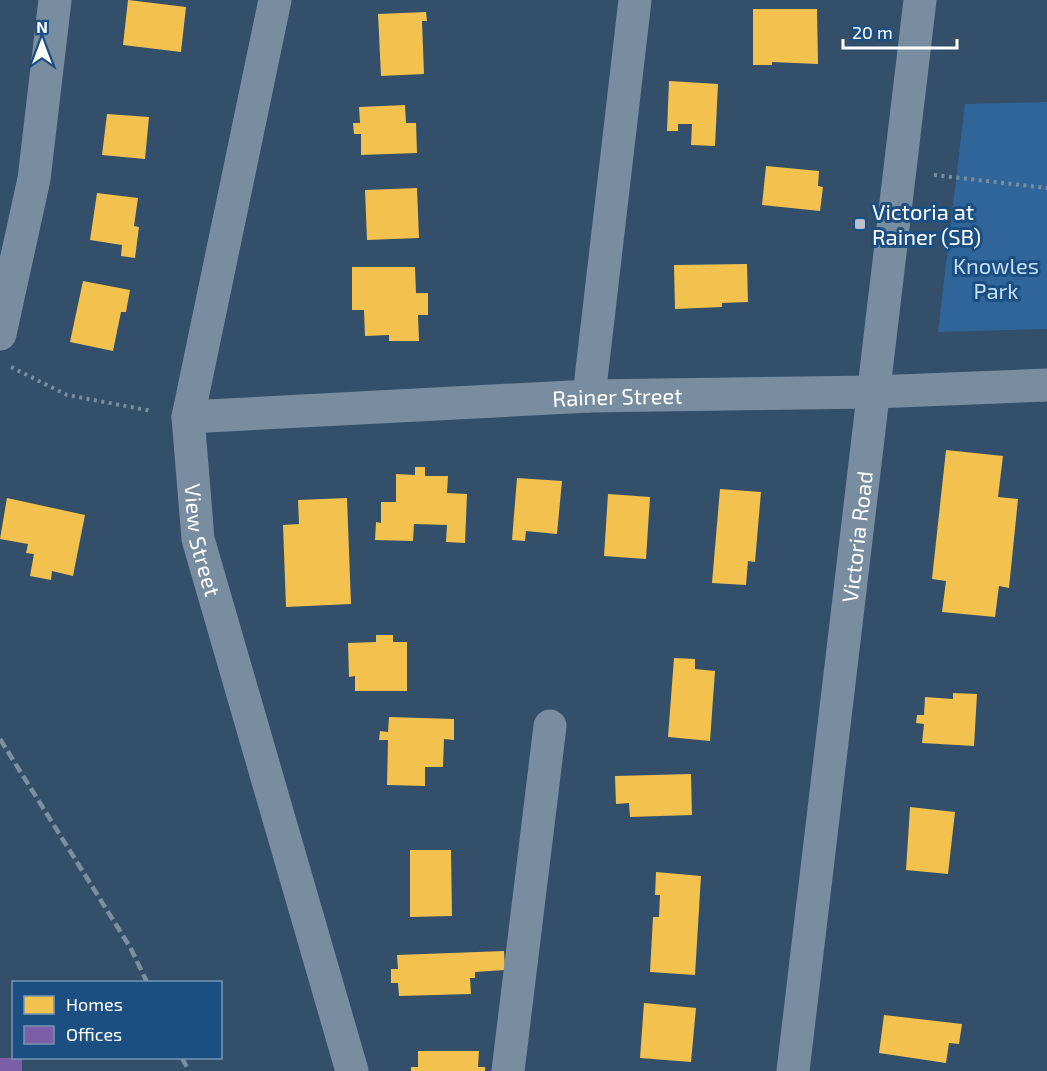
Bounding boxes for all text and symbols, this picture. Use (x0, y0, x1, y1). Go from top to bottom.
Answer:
north arrow (12, 12, 72, 72)
scale bar (843, 12, 957, 50)
text: N (36, 17, 48, 36)
text: 20 m (852, 21, 893, 43)
place label: Victoria at Rainer (SB) (872, 198, 981, 249)
marker: Victoria at Rainer (SB) (853, 217, 867, 231)
park label: Knowles Park (953, 252, 1039, 303)
street label: Rainer Street (552, 382, 683, 411)
street label: Victoria Road (836, 469, 877, 604)
street label: View Street (180, 482, 227, 599)
legend (12, 981, 222, 1059)
text: Homes (66, 993, 123, 1015)
text: Offices (66, 1023, 122, 1045)

